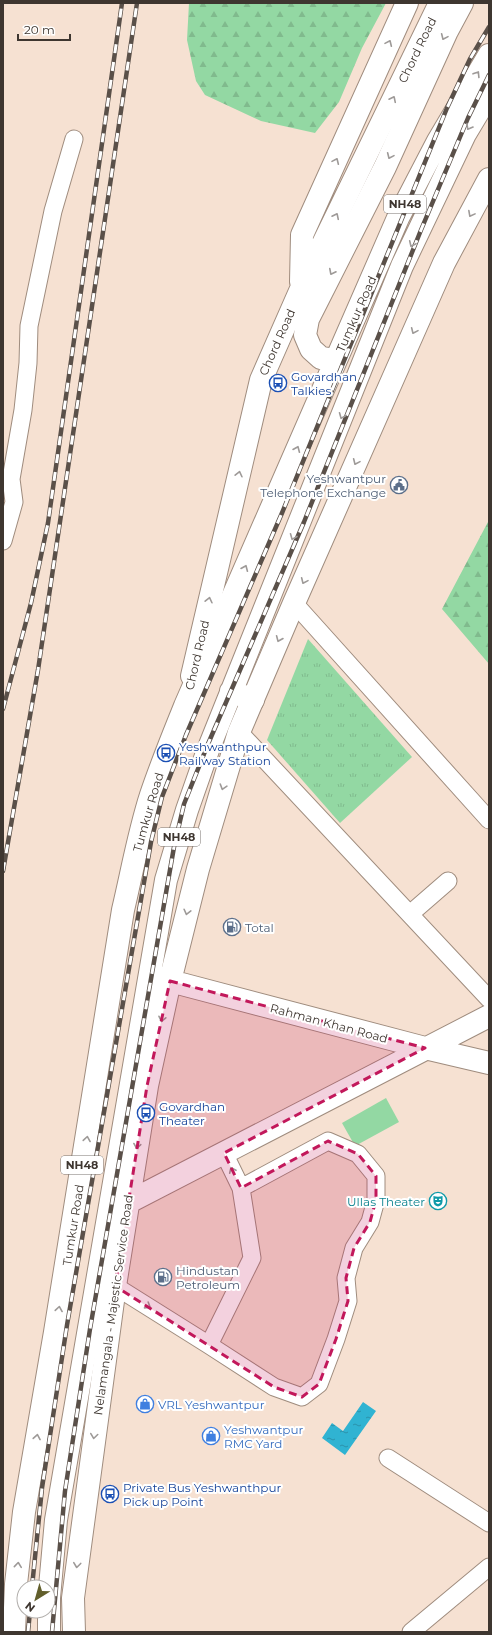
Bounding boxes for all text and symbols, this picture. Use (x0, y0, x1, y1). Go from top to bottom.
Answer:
street label: Chord Road (395, 15, 439, 85)
scale bar (18, 16, 70, 42)
text: 20 m (24, 22, 55, 37)
one-way arrow (441, 33, 449, 41)
one-way arrow (384, 39, 392, 47)
one-way arrow (472, 71, 480, 78)
one-way arrow (388, 96, 396, 103)
one-way arrow (467, 123, 474, 130)
one-way arrow (387, 151, 395, 159)
one-way arrow (331, 158, 339, 166)
road number: NH48 (384, 195, 426, 213)
one-way arrow (468, 209, 475, 217)
one-way arrow (331, 213, 339, 220)
one-way arrow (409, 241, 417, 248)
one-way arrow (329, 268, 337, 275)
street label: Tumkur Road (332, 274, 380, 354)
street label: Chord Road (256, 306, 298, 378)
one-way arrow (411, 327, 419, 334)
place label: Govardhan Talkies (291, 369, 357, 398)
bus stop icon: Govardhan Talkies (268, 373, 288, 393)
one-way arrow (339, 412, 347, 420)
one-way arrow (292, 445, 300, 453)
one-way arrow (353, 459, 361, 466)
one-way arrow (234, 470, 243, 477)
place label: Yeshwantpur Telephone Exchange (260, 471, 386, 500)
public building icon: Yeshwantpur Telephone Exchange (389, 475, 409, 495)
one-way arrow (290, 533, 298, 540)
one-way arrow (240, 564, 248, 572)
one-way arrow (301, 577, 309, 585)
one-way arrow (205, 597, 213, 603)
street label: Chord Road (182, 618, 212, 692)
one-way arrow (275, 636, 283, 643)
place label: Yeshwanthpur Railway Station (179, 739, 271, 768)
bus stop icon: Yeshwanthpur Railway Station (156, 743, 176, 763)
street label: Tumkur Road (129, 771, 167, 853)
one-way arrow (219, 783, 228, 790)
road number: NH48 (158, 828, 200, 846)
one-way arrow (183, 909, 191, 915)
fuel station icon: Total (222, 917, 242, 937)
place label: Total (245, 920, 274, 935)
street label: Rahman Khan Road (269, 1000, 389, 1046)
one-way arrow (158, 1016, 166, 1022)
place label: Govardhan Theater (159, 1099, 225, 1128)
bus stop icon: Govardhan Theater (136, 1103, 156, 1123)
one-way arrow (82, 1136, 90, 1142)
one-way arrow (133, 1143, 142, 1149)
road number: NH48 (61, 1156, 103, 1174)
one-way arrow (229, 1167, 237, 1175)
street label: Tumkur Road (59, 1183, 87, 1267)
theatre icon: Ullas Theater (428, 1191, 448, 1211)
street label: Nelamangala - Majestic Service Road (90, 1194, 136, 1416)
place label: Ullas Theater (347, 1194, 425, 1209)
place label: Hindustan Petroleum (176, 1263, 240, 1292)
fuel station icon: Hindustan Petroleum (153, 1267, 173, 1287)
one-way arrow (144, 1302, 151, 1309)
one-way arrow (54, 1305, 63, 1312)
shop icon: VRL Yeshwantpur (135, 1394, 155, 1414)
place label: VRL Yeshwantpur (158, 1397, 265, 1412)
place label: Yeshwantpur RMC Yard (224, 1422, 304, 1451)
shop icon: Yeshwantpur RMC Yard (201, 1426, 221, 1446)
one-way arrow (90, 1433, 99, 1439)
one-way arrow (32, 1434, 41, 1440)
place label: Private Bus Yeshwanthpur Pick up Point (123, 1480, 281, 1509)
bus stop icon: Private Bus Yeshwanthpur Pick up Point (100, 1484, 120, 1504)
one-way arrow (13, 1562, 22, 1568)
one-way arrow (73, 1562, 82, 1568)
north arrow (16, 1579, 56, 1619)
text: N (22, 1599, 38, 1615)

